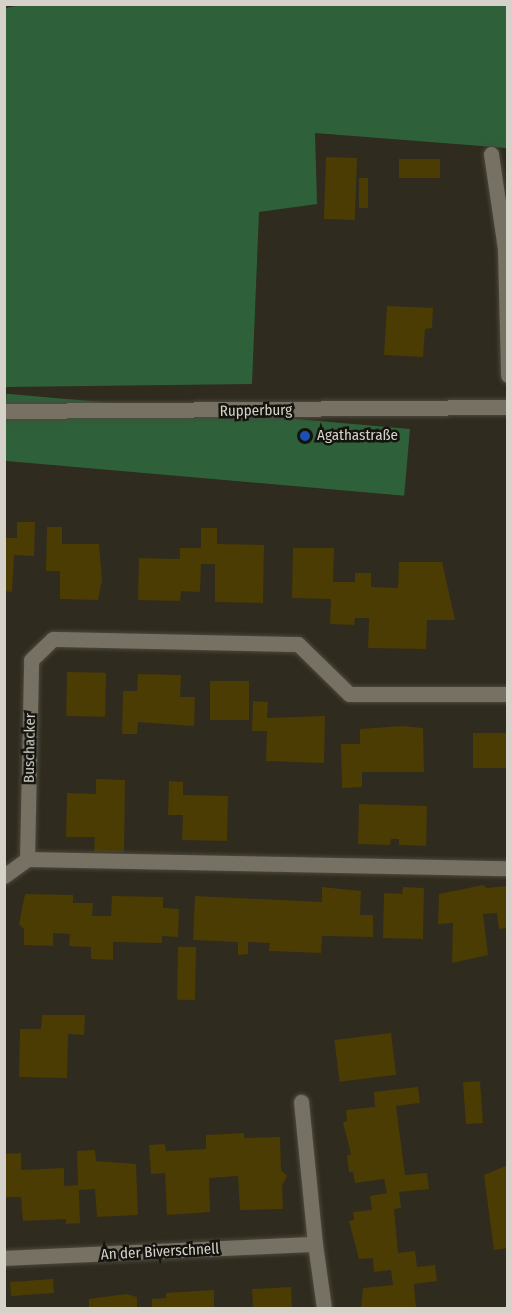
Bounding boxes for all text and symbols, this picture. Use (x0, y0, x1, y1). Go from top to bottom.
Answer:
street label: Rupperburg (220, 401, 292, 421)
place label: Agathastraße (317, 427, 398, 445)
marker: Agathastraße (298, 429, 312, 443)
street label: Buschacker (20, 713, 40, 783)
street label: An der Biverschnell (100, 1240, 220, 1264)

